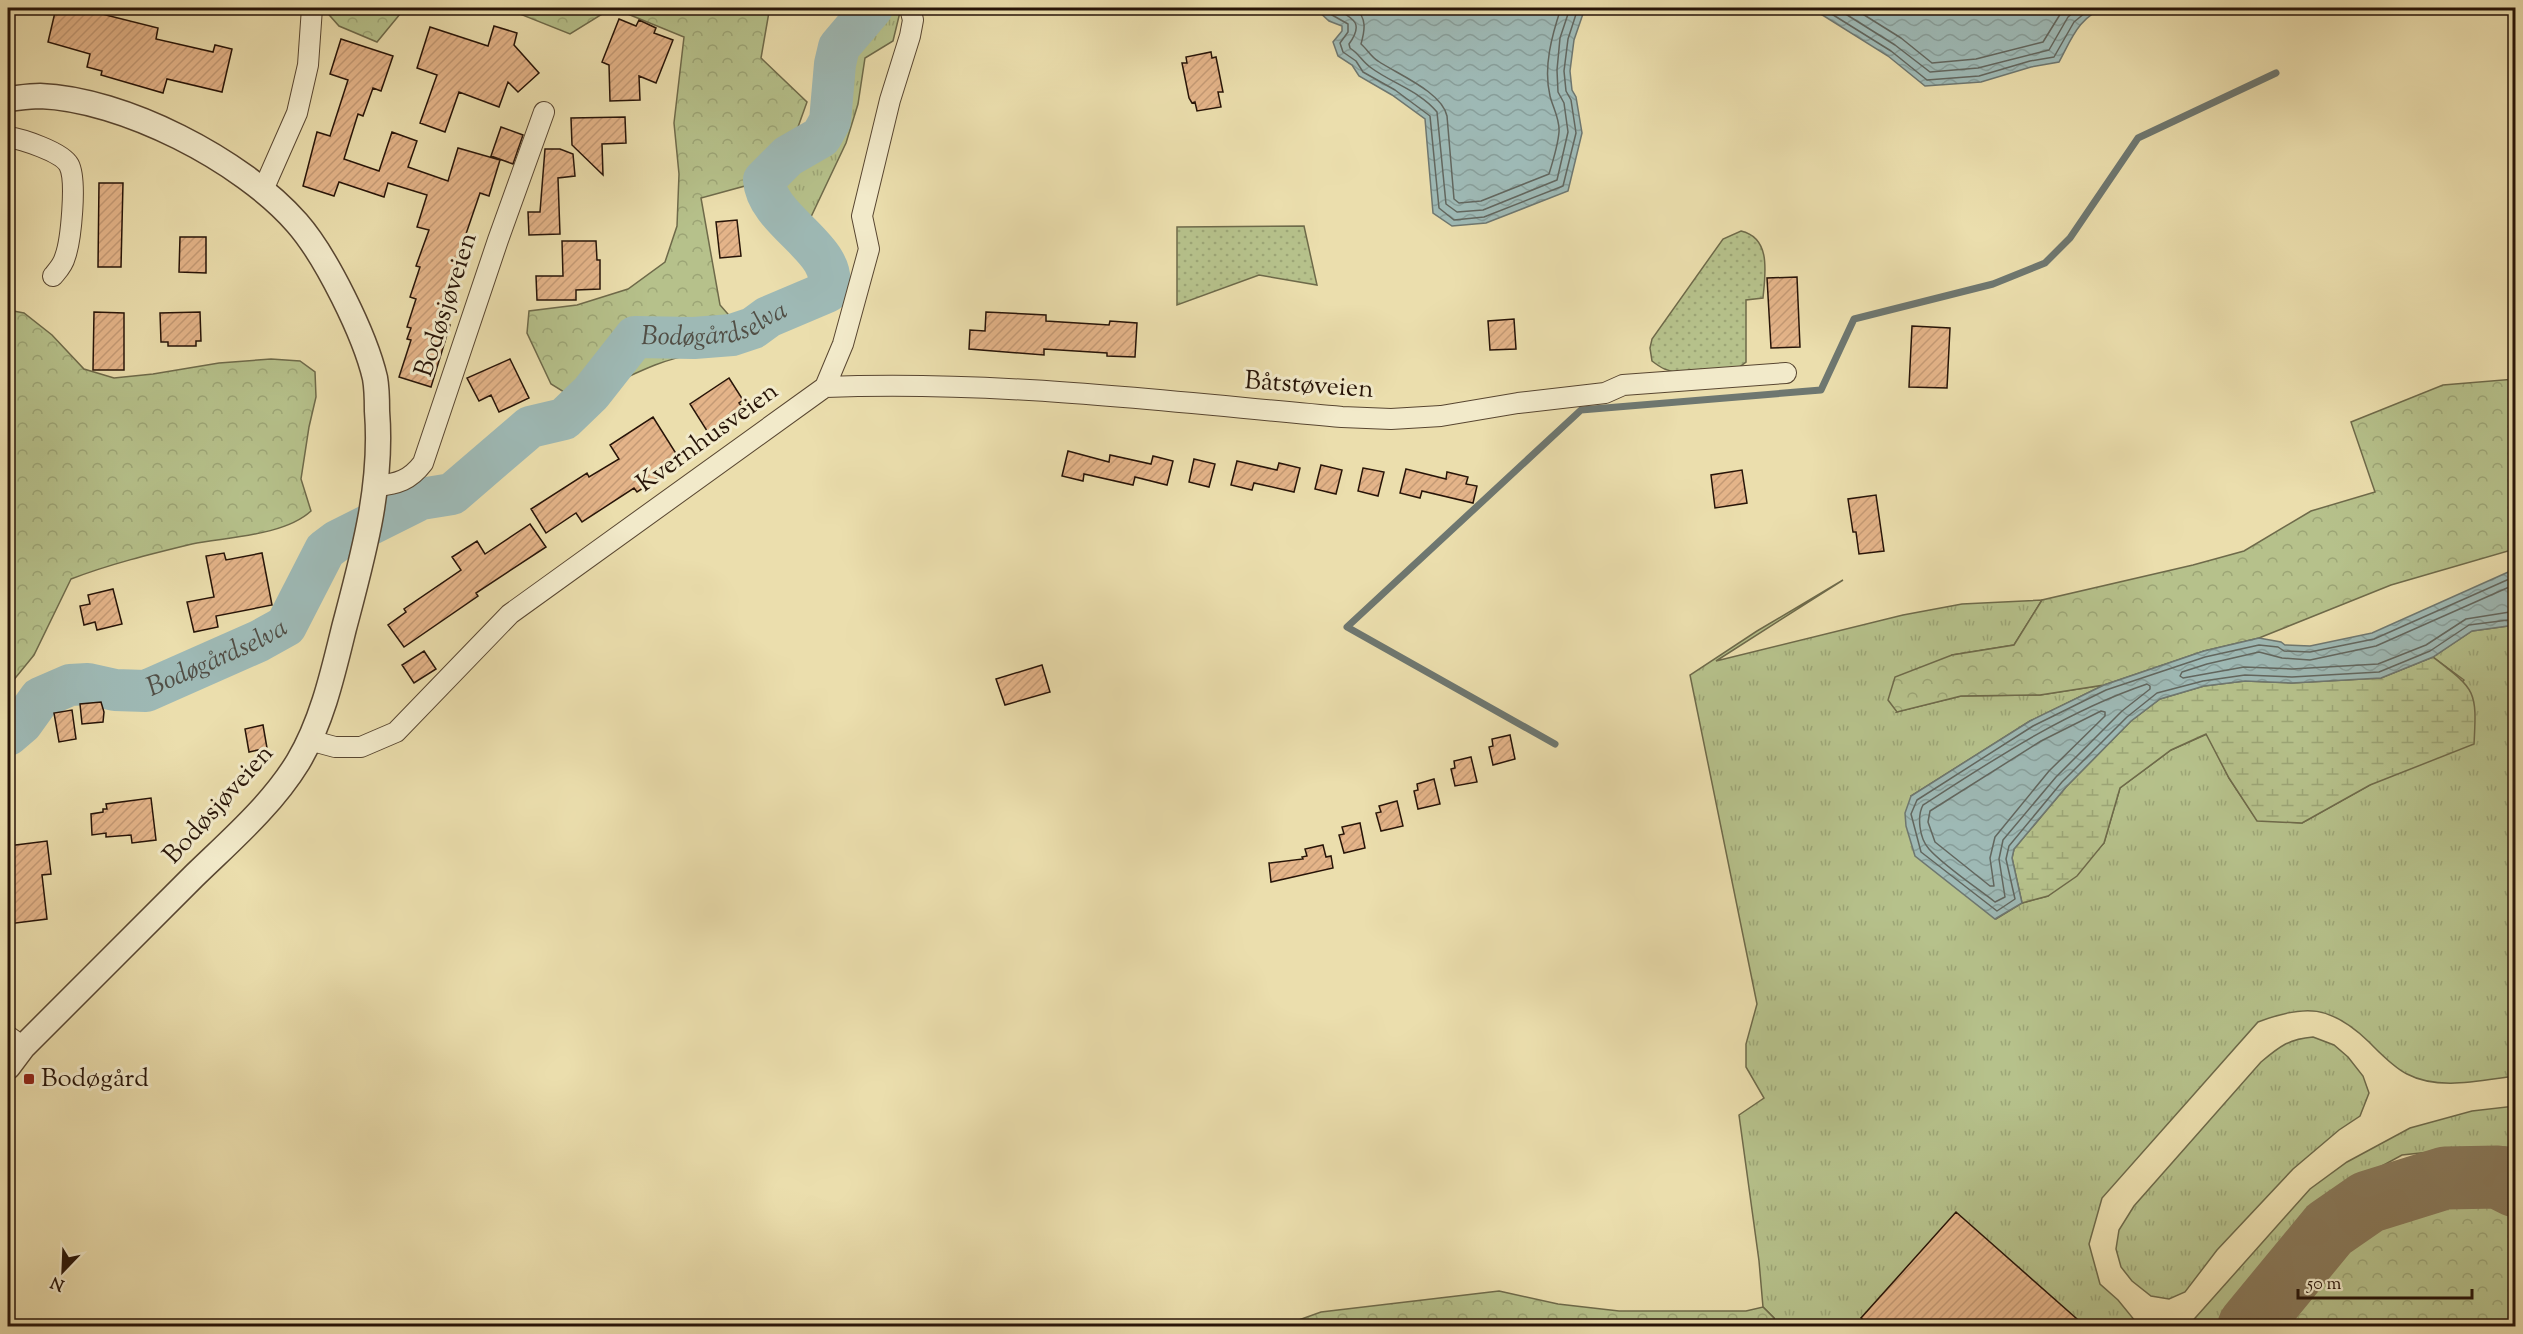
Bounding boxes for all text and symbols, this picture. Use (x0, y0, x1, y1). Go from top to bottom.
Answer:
street label: Bodøsjøveien (406, 228, 488, 382)
water label: Bodøgårdselva (641, 291, 794, 358)
street label: Båtstøveien (1243, 363, 1375, 409)
street label: Kvernhusveien (629, 374, 787, 502)
water label: Bodøgårdselva (141, 609, 295, 708)
street label: Bodøsjøveien (155, 737, 283, 873)
place label: Bodøgård (41, 1061, 149, 1098)
marker: Bodøgård (22, 1072, 36, 1086)
north arrow (33, 1241, 93, 1301)
scale bar (2298, 1262, 2472, 1300)
text: N (48, 1269, 68, 1296)
text: 50 m (2306, 1272, 2342, 1298)

